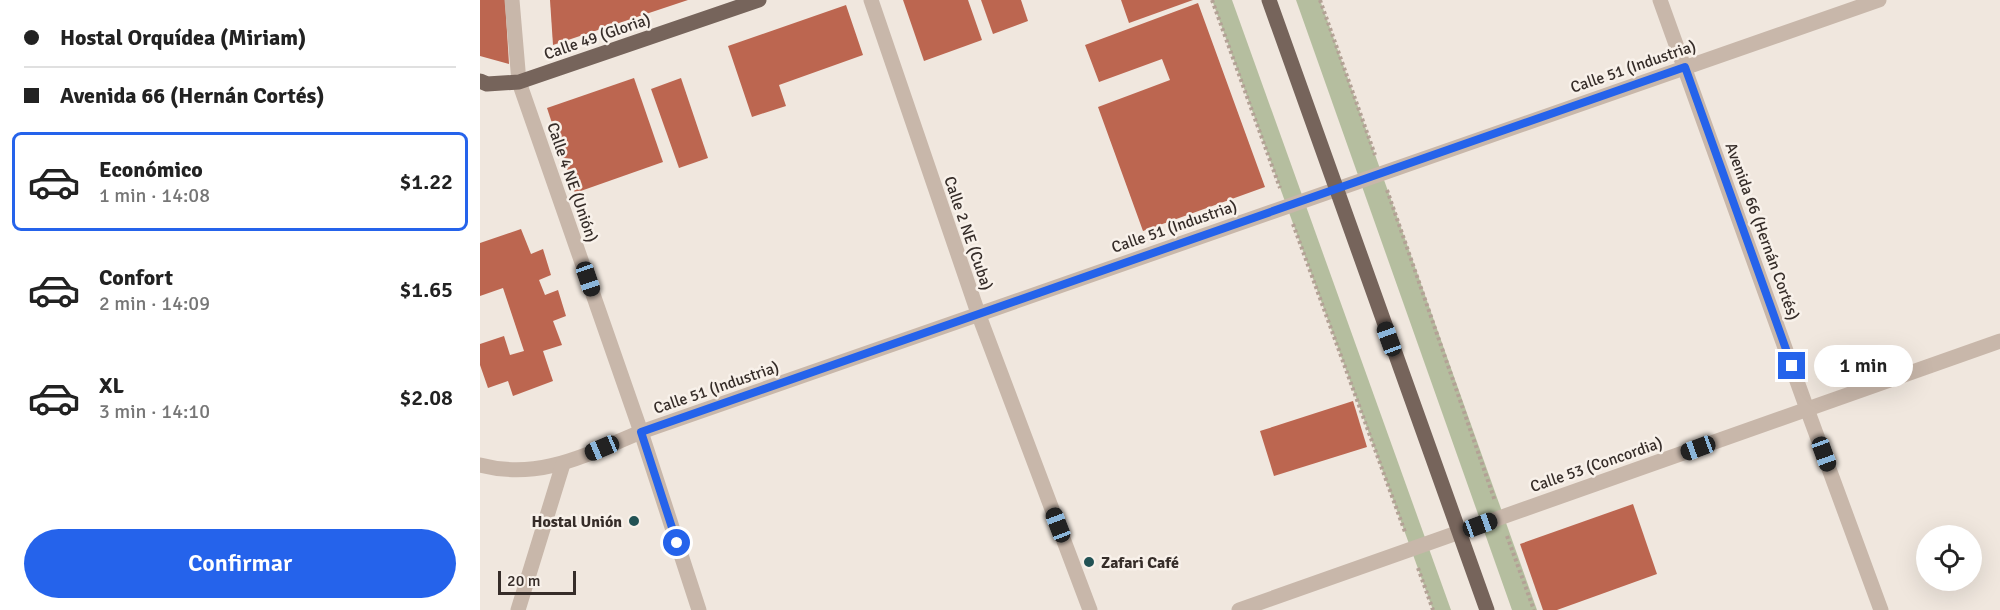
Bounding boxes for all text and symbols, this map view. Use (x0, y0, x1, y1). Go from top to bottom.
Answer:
street label: Calle 49 (Gloria) (541, 9, 653, 65)
text: Hostal Orquídea (Miriam) (60, 24, 306, 51)
street label: Calle 51 (Industria) (1568, 36, 1699, 98)
text: Avenida 66 (Hernán Cortés) (60, 82, 325, 109)
street label: Calle 4 NE (Unión) (542, 120, 602, 245)
street label: Avenida 66 (Hernán Cortés) (1721, 140, 1804, 323)
icon: car (27, 155, 81, 209)
text: Económico (99, 156, 203, 183)
text: $1.22 (399, 168, 453, 195)
street label: Calle 2 NE (Cuba) (939, 174, 997, 293)
text: 1 min · 14:08 (99, 183, 210, 208)
street label: Calle 51 (Industria) (1109, 196, 1240, 258)
car (574, 259, 602, 299)
icon: car (27, 263, 81, 317)
text: Confort (99, 264, 173, 291)
text: $1.65 (399, 276, 453, 303)
text: 2 min · 14:09 (99, 291, 210, 316)
car (1374, 319, 1404, 359)
callout: 1 min (1813, 345, 1912, 387)
route end (1778, 352, 1805, 379)
text: 1 min (1840, 353, 1887, 378)
street label: Calle 51 (Industria) (651, 357, 782, 419)
icon: car (27, 371, 81, 425)
text: XL (99, 372, 124, 399)
text: $2.08 (399, 384, 453, 411)
text: 3 min · 14:10 (99, 399, 210, 424)
car (582, 433, 622, 463)
street label: Calle 53 (Concordia) (1528, 433, 1665, 497)
car (1678, 433, 1718, 463)
car (1809, 434, 1839, 474)
car (1043, 505, 1073, 545)
car (1460, 510, 1500, 540)
place label: Hostal Unión (531, 512, 622, 532)
marker: Hostal Unión (627, 514, 641, 528)
map controls (1916, 525, 1982, 591)
button: locate (1916, 525, 1982, 591)
button: Confirmar (24, 529, 456, 598)
route start (663, 529, 690, 556)
place label: Zafari Café (1101, 553, 1179, 573)
marker: Zafari Café (1082, 555, 1096, 569)
scale bar (498, 568, 576, 596)
text: 20 m (507, 571, 541, 591)

